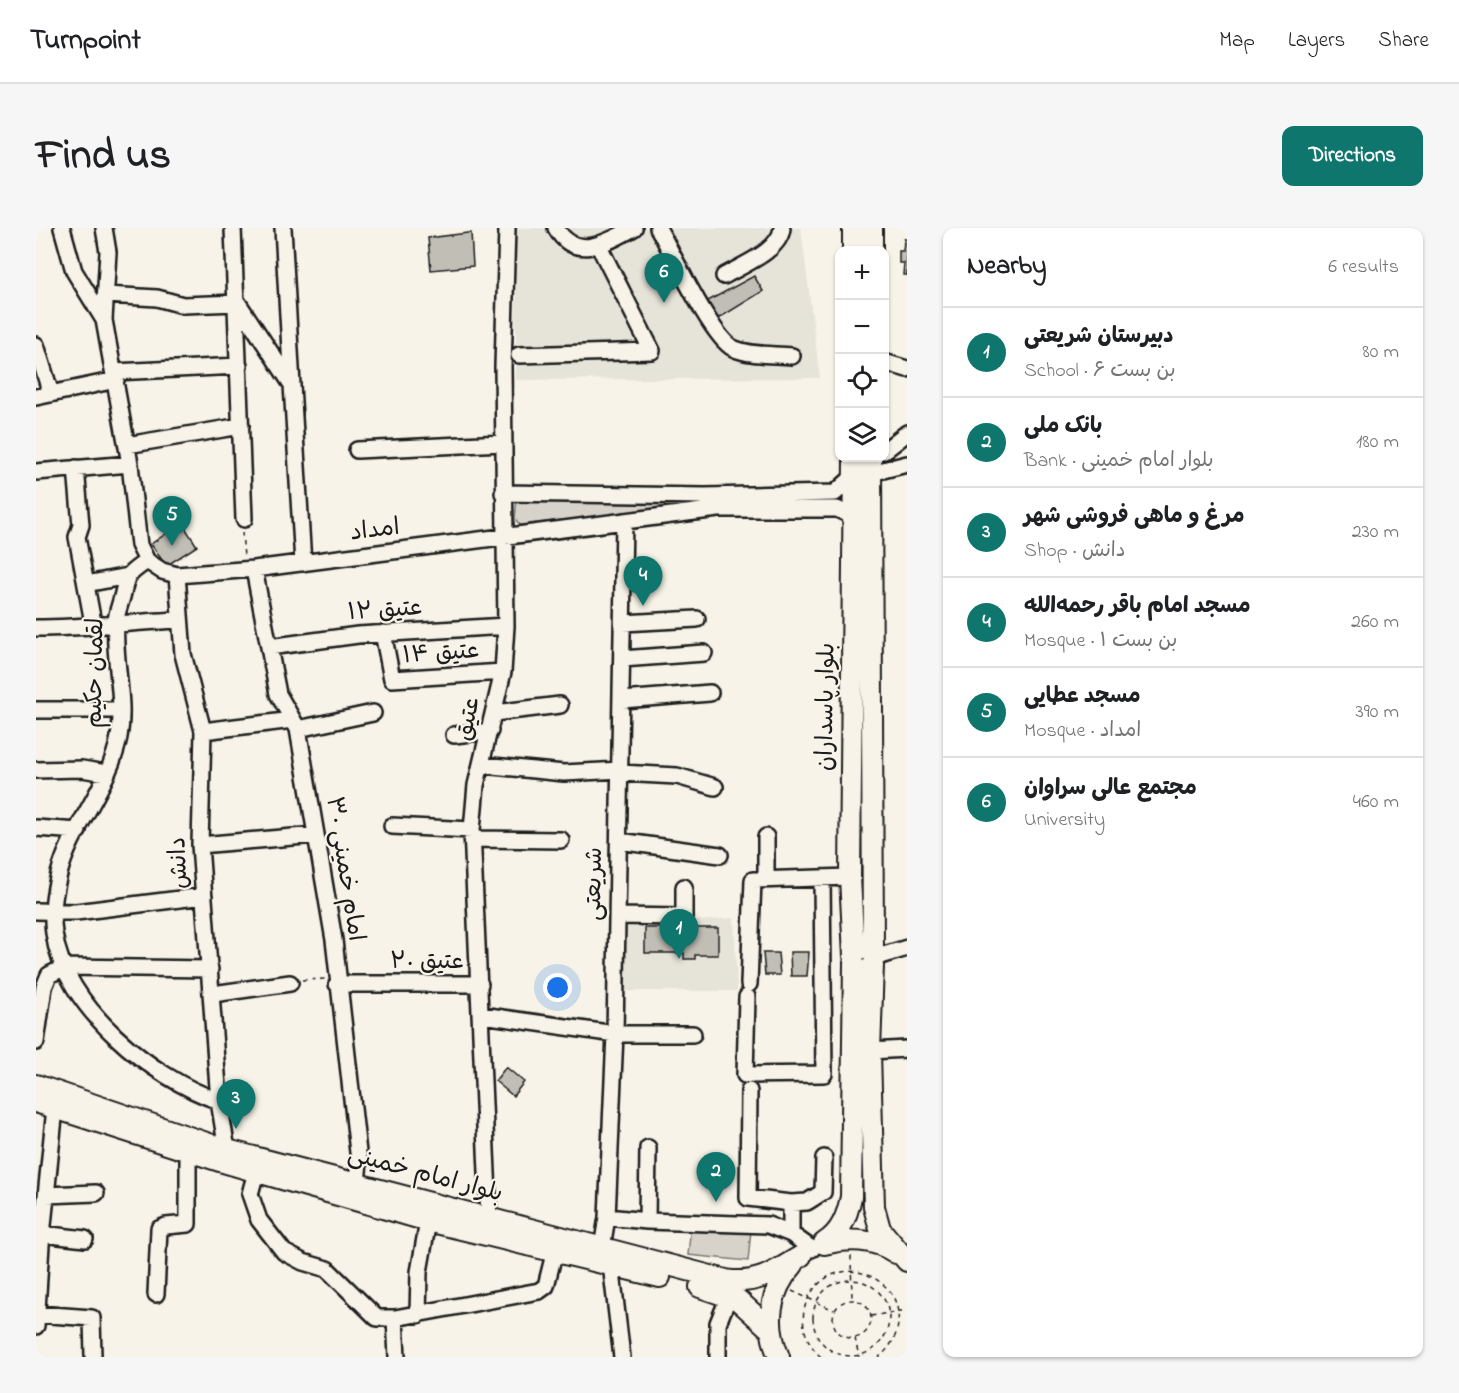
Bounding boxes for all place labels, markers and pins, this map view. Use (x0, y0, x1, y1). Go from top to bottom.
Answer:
pin: 6 (644, 254, 684, 303)
pin: 5 (152, 496, 192, 546)
pin: 4 (624, 556, 662, 606)
pin: 1 (660, 910, 698, 959)
pin: 3 (216, 1080, 256, 1129)
pin: 2 (696, 1152, 736, 1202)

